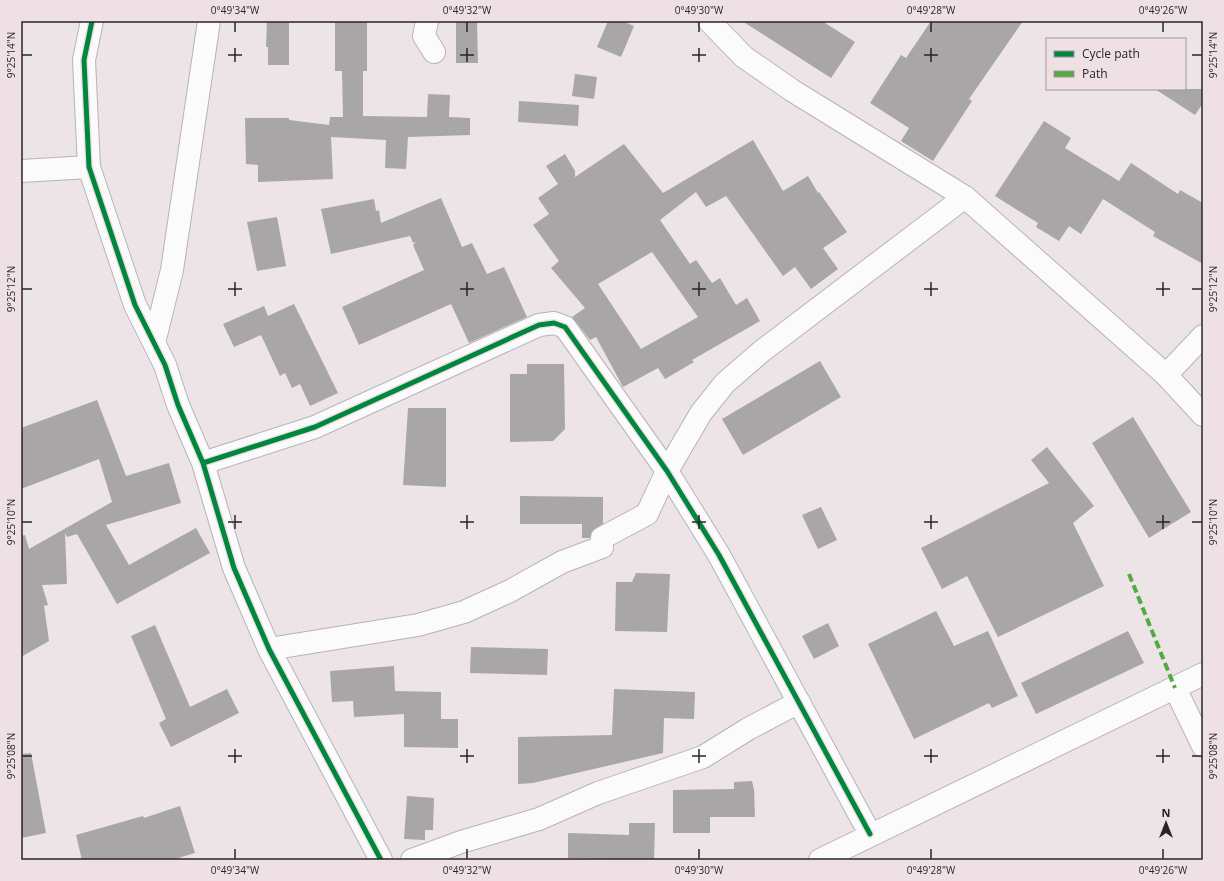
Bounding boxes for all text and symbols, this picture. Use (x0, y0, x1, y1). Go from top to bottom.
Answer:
text: 0°49'34"W (211, 3, 260, 17)
text: 0°49'32"W (443, 3, 492, 17)
text: 0°49'30"W (675, 3, 724, 17)
text: 0°49'28"W (907, 3, 956, 17)
text: 0°49'26"W (1139, 3, 1188, 17)
text: 9°25'14"N (4, 32, 18, 78)
text: 9°25'14"N (1206, 32, 1220, 78)
legend (1046, 38, 1186, 90)
text: Cycle path (1082, 45, 1140, 62)
text: Path (1082, 65, 1108, 82)
text: 9°25'12"N (4, 266, 18, 312)
text: 9°25'12"N (1206, 266, 1220, 312)
text: 9°25'10"N (4, 499, 18, 545)
text: 9°25'10"N (1206, 499, 1220, 545)
text: 9°25'08"N (4, 733, 18, 779)
text: 9°25'08"N (1206, 733, 1220, 779)
north arrow (1146, 803, 1186, 843)
text: N (1162, 805, 1170, 820)
text: 0°49'34"W (211, 863, 260, 877)
text: 0°49'32"W (443, 863, 492, 877)
text: 0°49'30"W (675, 863, 724, 877)
text: 0°49'28"W (907, 863, 956, 877)
text: 0°49'26"W (1139, 863, 1188, 877)

